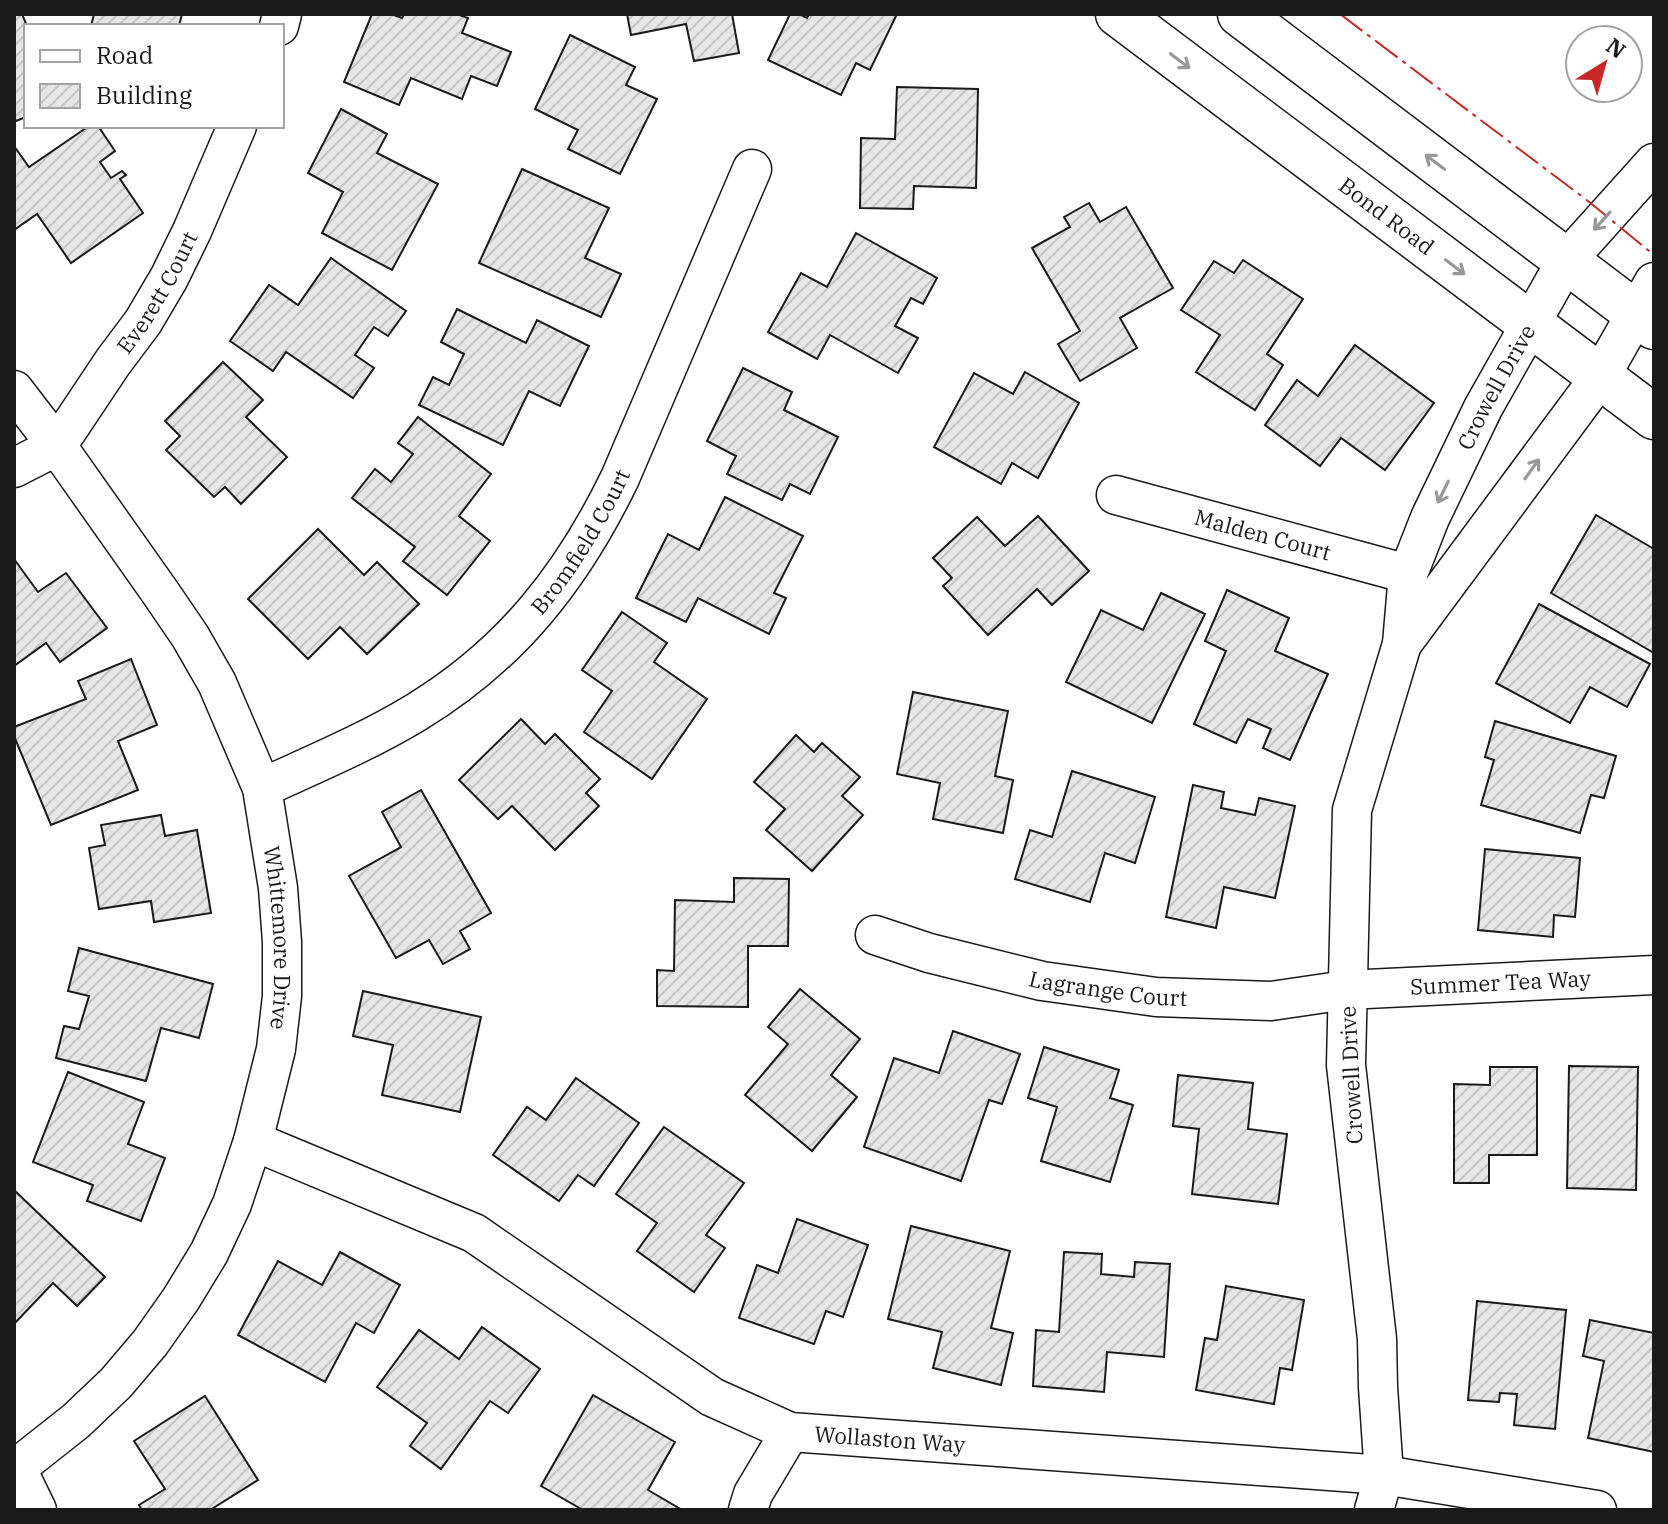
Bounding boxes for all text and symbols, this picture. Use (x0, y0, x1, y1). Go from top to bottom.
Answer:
legend (24, 24, 284, 128)
north arrow (1564, 24, 1644, 104)
text: N (1601, 31, 1632, 64)
text: Road (96, 39, 153, 71)
one-way arrow (1169, 52, 1190, 69)
text: Building (96, 79, 192, 111)
one-way arrow (1425, 153, 1447, 170)
street label: Bond Road (1333, 170, 1440, 261)
one-way arrow (1593, 210, 1611, 230)
street label: Everett Court (109, 226, 204, 359)
one-way arrow (1444, 259, 1465, 276)
street label: Crowell Drive (1450, 319, 1541, 454)
one-way arrow (1523, 459, 1540, 480)
street label: Bromfield Court (524, 464, 636, 620)
one-way arrow (1435, 479, 1450, 503)
street label: Malden Court (1191, 502, 1334, 567)
street label: Whittemore Drive (257, 844, 297, 1031)
street label: Lagrange Court (1026, 963, 1188, 1012)
street label: Summer Tea Way (1409, 963, 1592, 1001)
street label: Crowell Drive (1332, 1005, 1369, 1145)
street label: Wollaston Way (813, 1419, 967, 1459)

